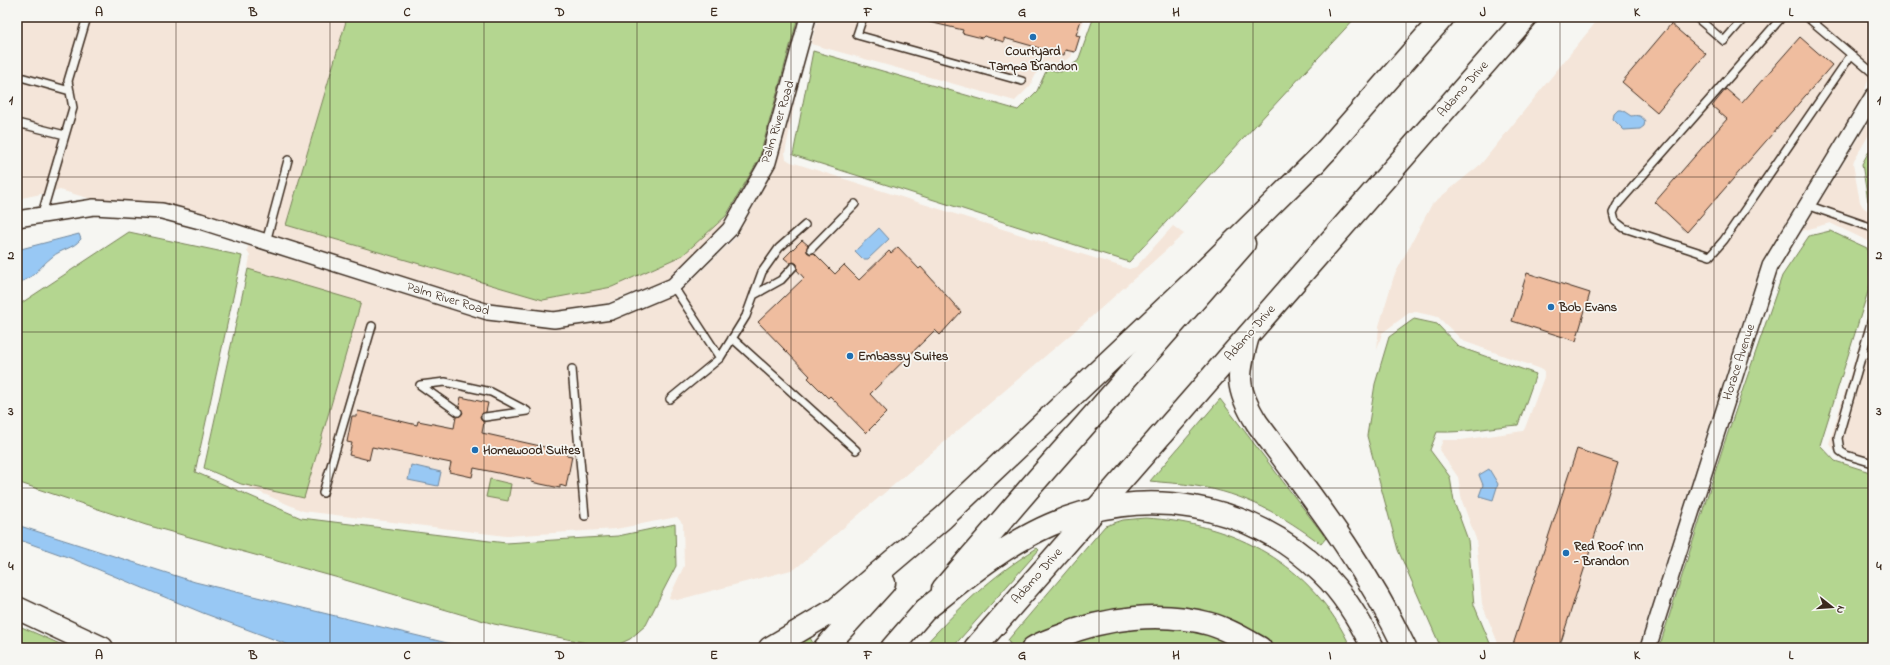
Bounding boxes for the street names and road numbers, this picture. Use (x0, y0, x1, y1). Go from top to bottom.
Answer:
street label: Adamo Drive (1433, 56, 1493, 121)
street label: Palm River Road (756, 78, 800, 166)
street label: Palm River Road (404, 277, 492, 321)
street label: Adamo Drive (1220, 300, 1280, 365)
street label: Horace Avenue (1718, 321, 1760, 403)
street label: Adamo Drive (1007, 543, 1067, 608)

